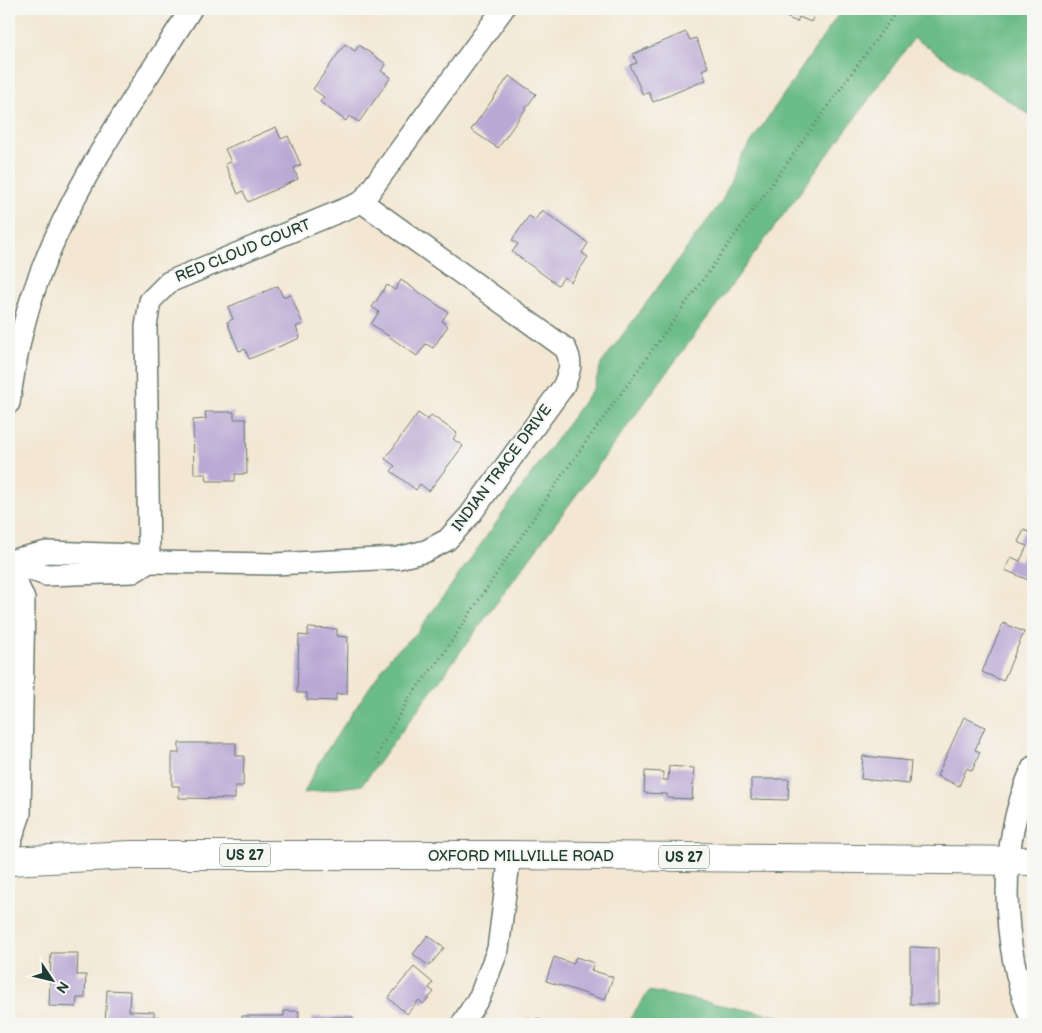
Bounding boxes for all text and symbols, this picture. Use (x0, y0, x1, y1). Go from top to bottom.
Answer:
street label: RED CLOUD COURT (172, 215, 314, 287)
street label: INDIAN TRACE DRIVE (448, 401, 556, 535)
road number: US 27 (220, 844, 270, 866)
road number: US 27 (659, 846, 709, 869)
street label: OXFORD MILLVILLE ROAD (428, 847, 614, 866)
north arrow (28, 956, 78, 1006)
text: N (52, 978, 72, 996)

